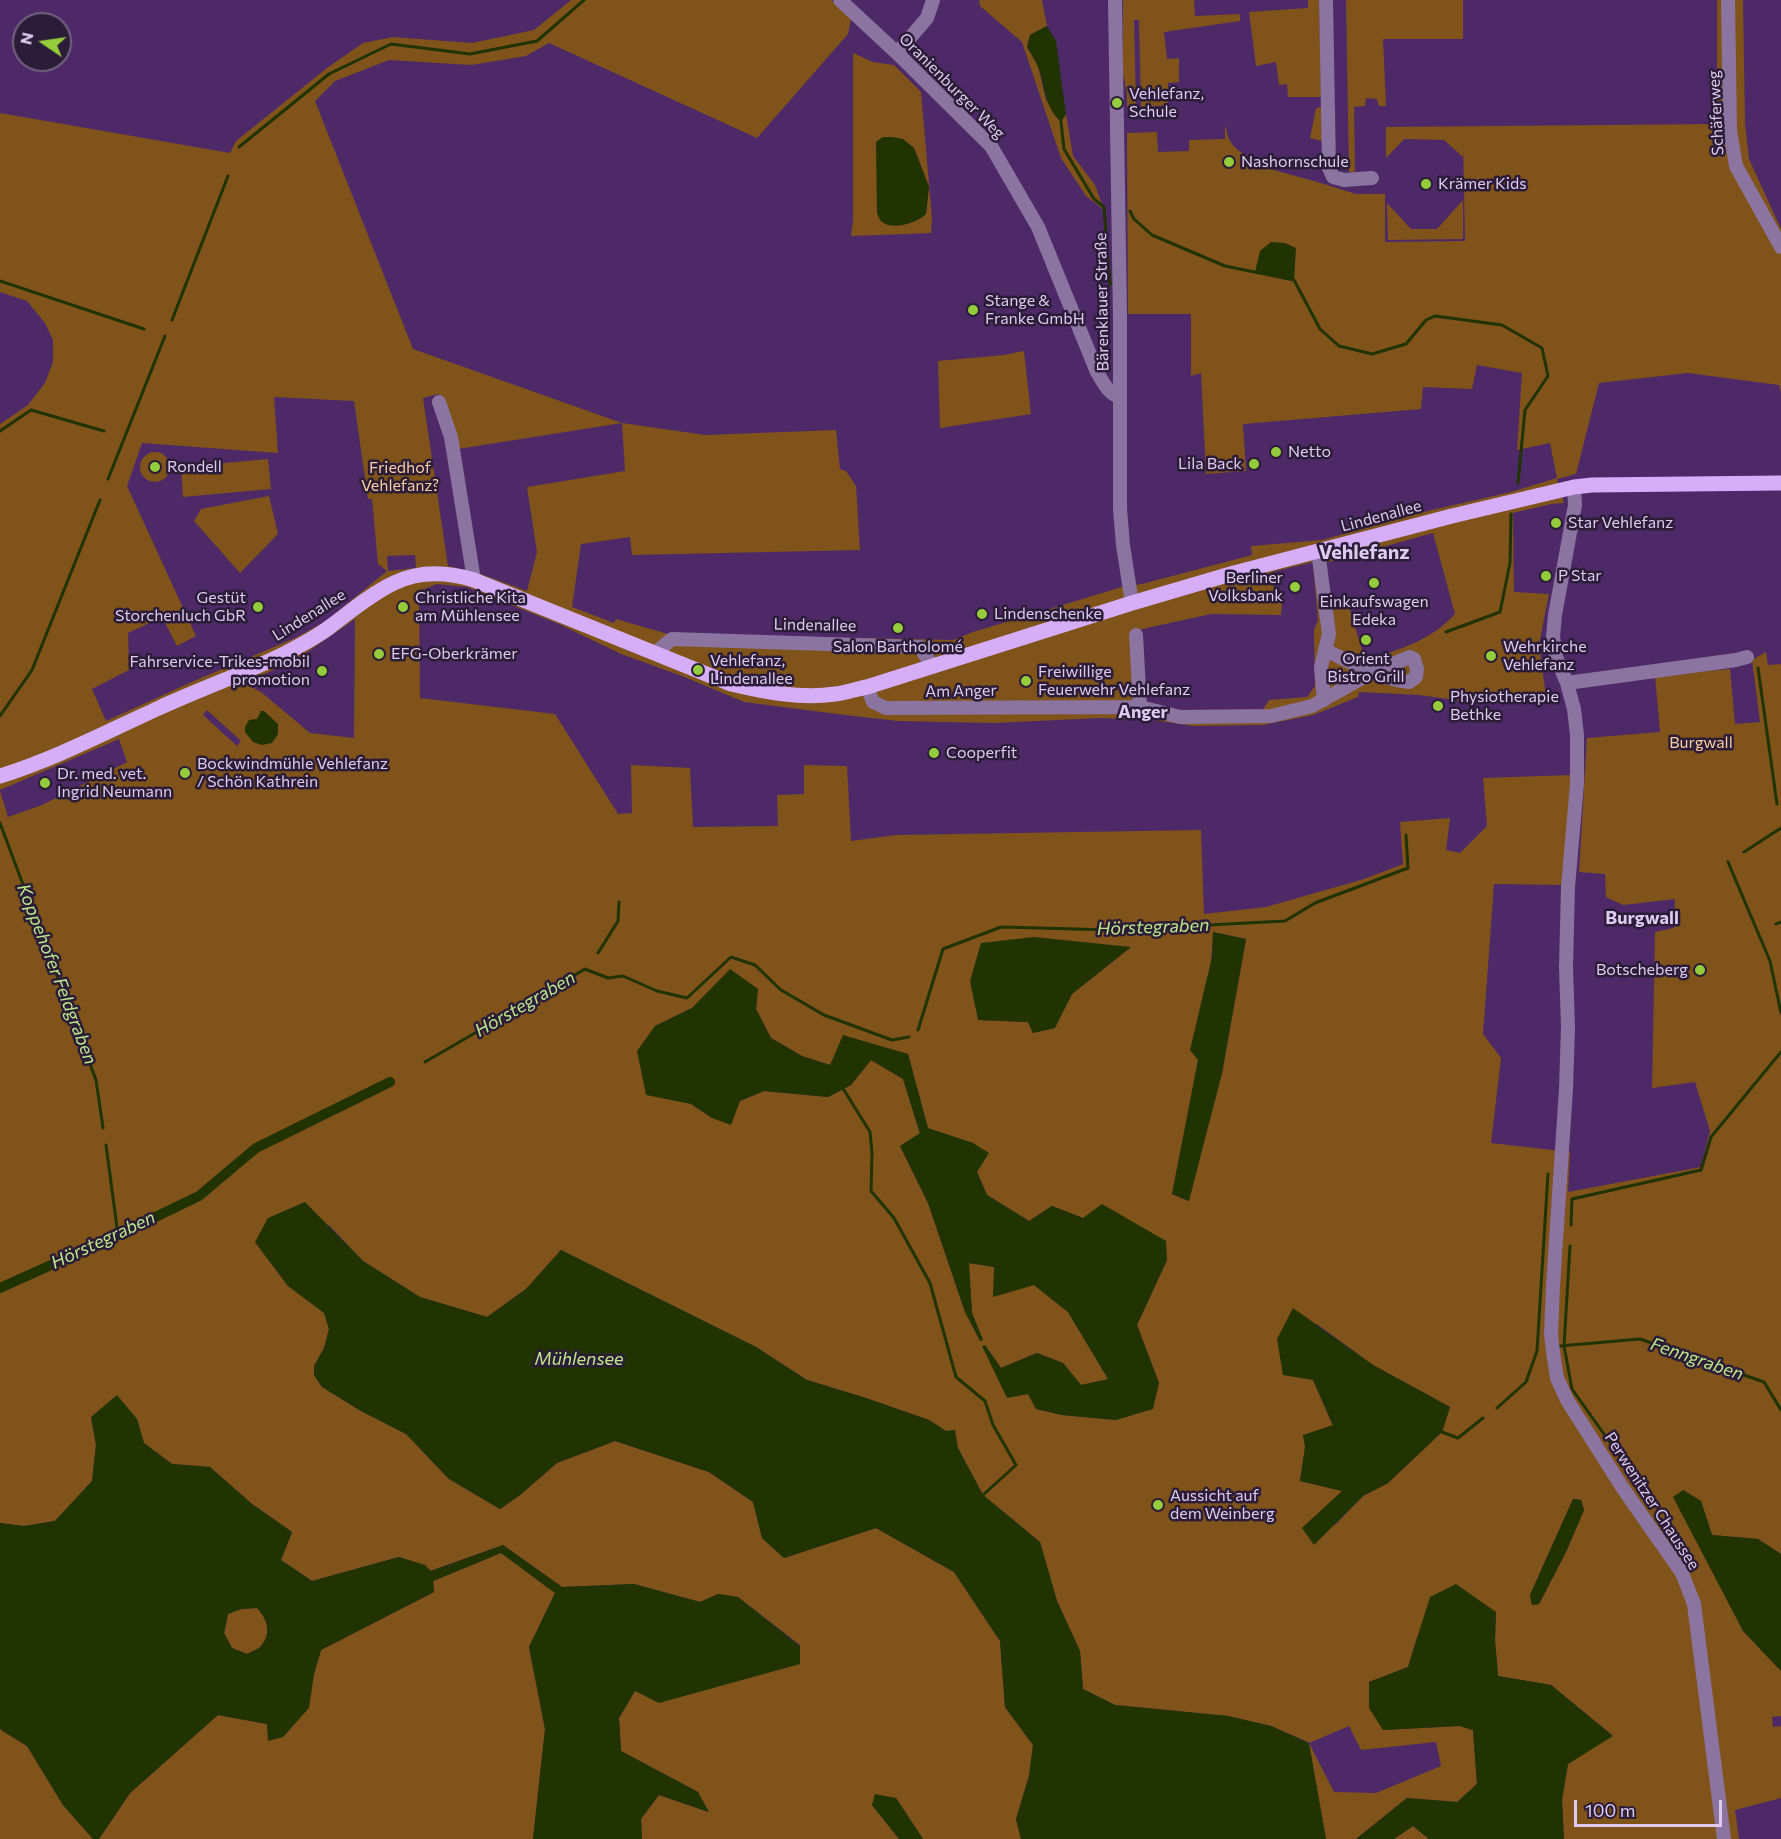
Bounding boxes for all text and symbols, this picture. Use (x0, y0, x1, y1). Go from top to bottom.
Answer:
north arrow (12, 12, 72, 72)
street label: Oranienburger Weg (895, 29, 1009, 143)
text: N (15, 30, 37, 46)
street label: Schäferweg (1704, 70, 1728, 156)
place label: Vehlefanz, Schule (1129, 84, 1204, 122)
marker: Vehlefanz, Schule (1110, 96, 1124, 110)
place label: Nashornschule (1241, 152, 1349, 172)
marker: Nashornschule (1222, 155, 1236, 169)
place label: Krämer Kids (1438, 174, 1526, 194)
marker: Krämer Kids (1419, 177, 1433, 191)
street label: Bärenklauer Straße (1091, 232, 1113, 372)
place label: Stange & Franke GmbH (985, 291, 1085, 329)
marker: Stange & Franke GmbH (966, 303, 980, 317)
place label: Netto (1288, 442, 1331, 462)
marker: Netto (1269, 445, 1283, 459)
place label: Lila Back (1178, 454, 1242, 474)
place label: Rondell (167, 457, 222, 477)
marker: Lila Back (1247, 457, 1261, 471)
park label: Friedhof Vehlefanz? (361, 458, 439, 496)
marker: Rondell (148, 460, 162, 474)
street label: Lindenallee (1339, 496, 1423, 536)
place label: Star Vehlefanz (1568, 513, 1673, 533)
marker: Star Vehlefanz (1549, 516, 1563, 530)
district label: Vehlefanz (1318, 540, 1410, 564)
place label: P Star (1558, 566, 1602, 586)
place label: Berliner Volksbank (1208, 568, 1283, 606)
marker: P Star (1539, 569, 1553, 583)
marker: Einkaufswagen Edeka (1367, 576, 1381, 590)
marker: Berliner Volksbank (1288, 580, 1302, 594)
street label: Lindenallee (269, 585, 349, 645)
place label: Gestüt Storchenluch GbR (115, 588, 246, 626)
place label: Christliche Kita am Mühlensee (415, 588, 526, 626)
place label: Einkaufswagen Edeka (1319, 592, 1429, 630)
marker: Gestüt Storchenluch GbR (251, 600, 265, 614)
marker: Christliche Kita am Mühlensee (396, 600, 410, 614)
place label: Lindenschenke (994, 604, 1102, 624)
marker: Lindenschenke (975, 607, 989, 621)
street label: Lindenallee (774, 615, 856, 635)
marker: Salon Bartholomé (891, 621, 905, 635)
marker: Orient Bistro Grill (1359, 633, 1373, 647)
place label: Salon Bartholomé (833, 637, 963, 657)
place label: Wehrkirche Vehlefanz (1503, 637, 1587, 675)
place label: EFG-Oberkrämer (391, 644, 518, 664)
marker: EFG-Oberkrämer (372, 647, 386, 661)
place label: Orient Bistro Grill (1327, 649, 1405, 687)
marker: Wehrkirche Vehlefanz (1484, 649, 1498, 663)
place label: Vehlefanz, Lindenallee (710, 651, 793, 689)
place label: Fahrservice-Trikes-mobil promotion (129, 652, 310, 690)
place label: Freiwillige Feuerwehr Vehlefanz (1038, 662, 1190, 700)
marker: Vehlefanz, Lindenallee (691, 663, 705, 677)
marker: Fahrservice-Trikes-mobil promotion (315, 664, 329, 678)
marker: Freiwillige Feuerwehr Vehlefanz (1019, 674, 1033, 688)
street label: Am Anger (925, 681, 997, 701)
place label: Physiotherapie Bethke (1450, 687, 1559, 725)
marker: Physiotherapie Bethke (1431, 699, 1445, 713)
district label: Anger (1118, 701, 1168, 723)
park label: Burgwall (1669, 733, 1733, 753)
place label: Cooperfit (946, 743, 1017, 763)
marker: Cooperfit (927, 746, 941, 760)
place label: Bockwindmühle Vehlefanz / Schön Kathrein (197, 754, 388, 792)
place label: Dr. med. vet. Ingrid Neumann (57, 764, 172, 802)
marker: Bockwindmühle Vehlefanz / Schön Kathrein (178, 766, 192, 780)
marker: Dr. med. vet. Ingrid Neumann (38, 776, 52, 790)
water label: Koppehofer Feldgraben (13, 881, 101, 1067)
district label: Burgwall (1605, 907, 1679, 929)
water label: Hörstegraben (1096, 914, 1210, 940)
place label: Botscheberg (1596, 960, 1688, 980)
marker: Botscheberg (1693, 963, 1707, 977)
water label: Hörstegraben (471, 966, 579, 1042)
water label: Hörstegraben (47, 1206, 159, 1274)
water label: Fenngraben (1648, 1333, 1746, 1385)
water label: Mühlensee (534, 1348, 624, 1370)
street label: Perwenitzer Chaussee (1600, 1429, 1704, 1573)
place label: Aussicht auf dem Weinberg (1170, 1486, 1275, 1524)
marker: Aussicht auf dem Weinberg (1151, 1498, 1165, 1512)
scale bar (1577, 1788, 1726, 1826)
text: 100 m (1585, 1799, 1635, 1821)

